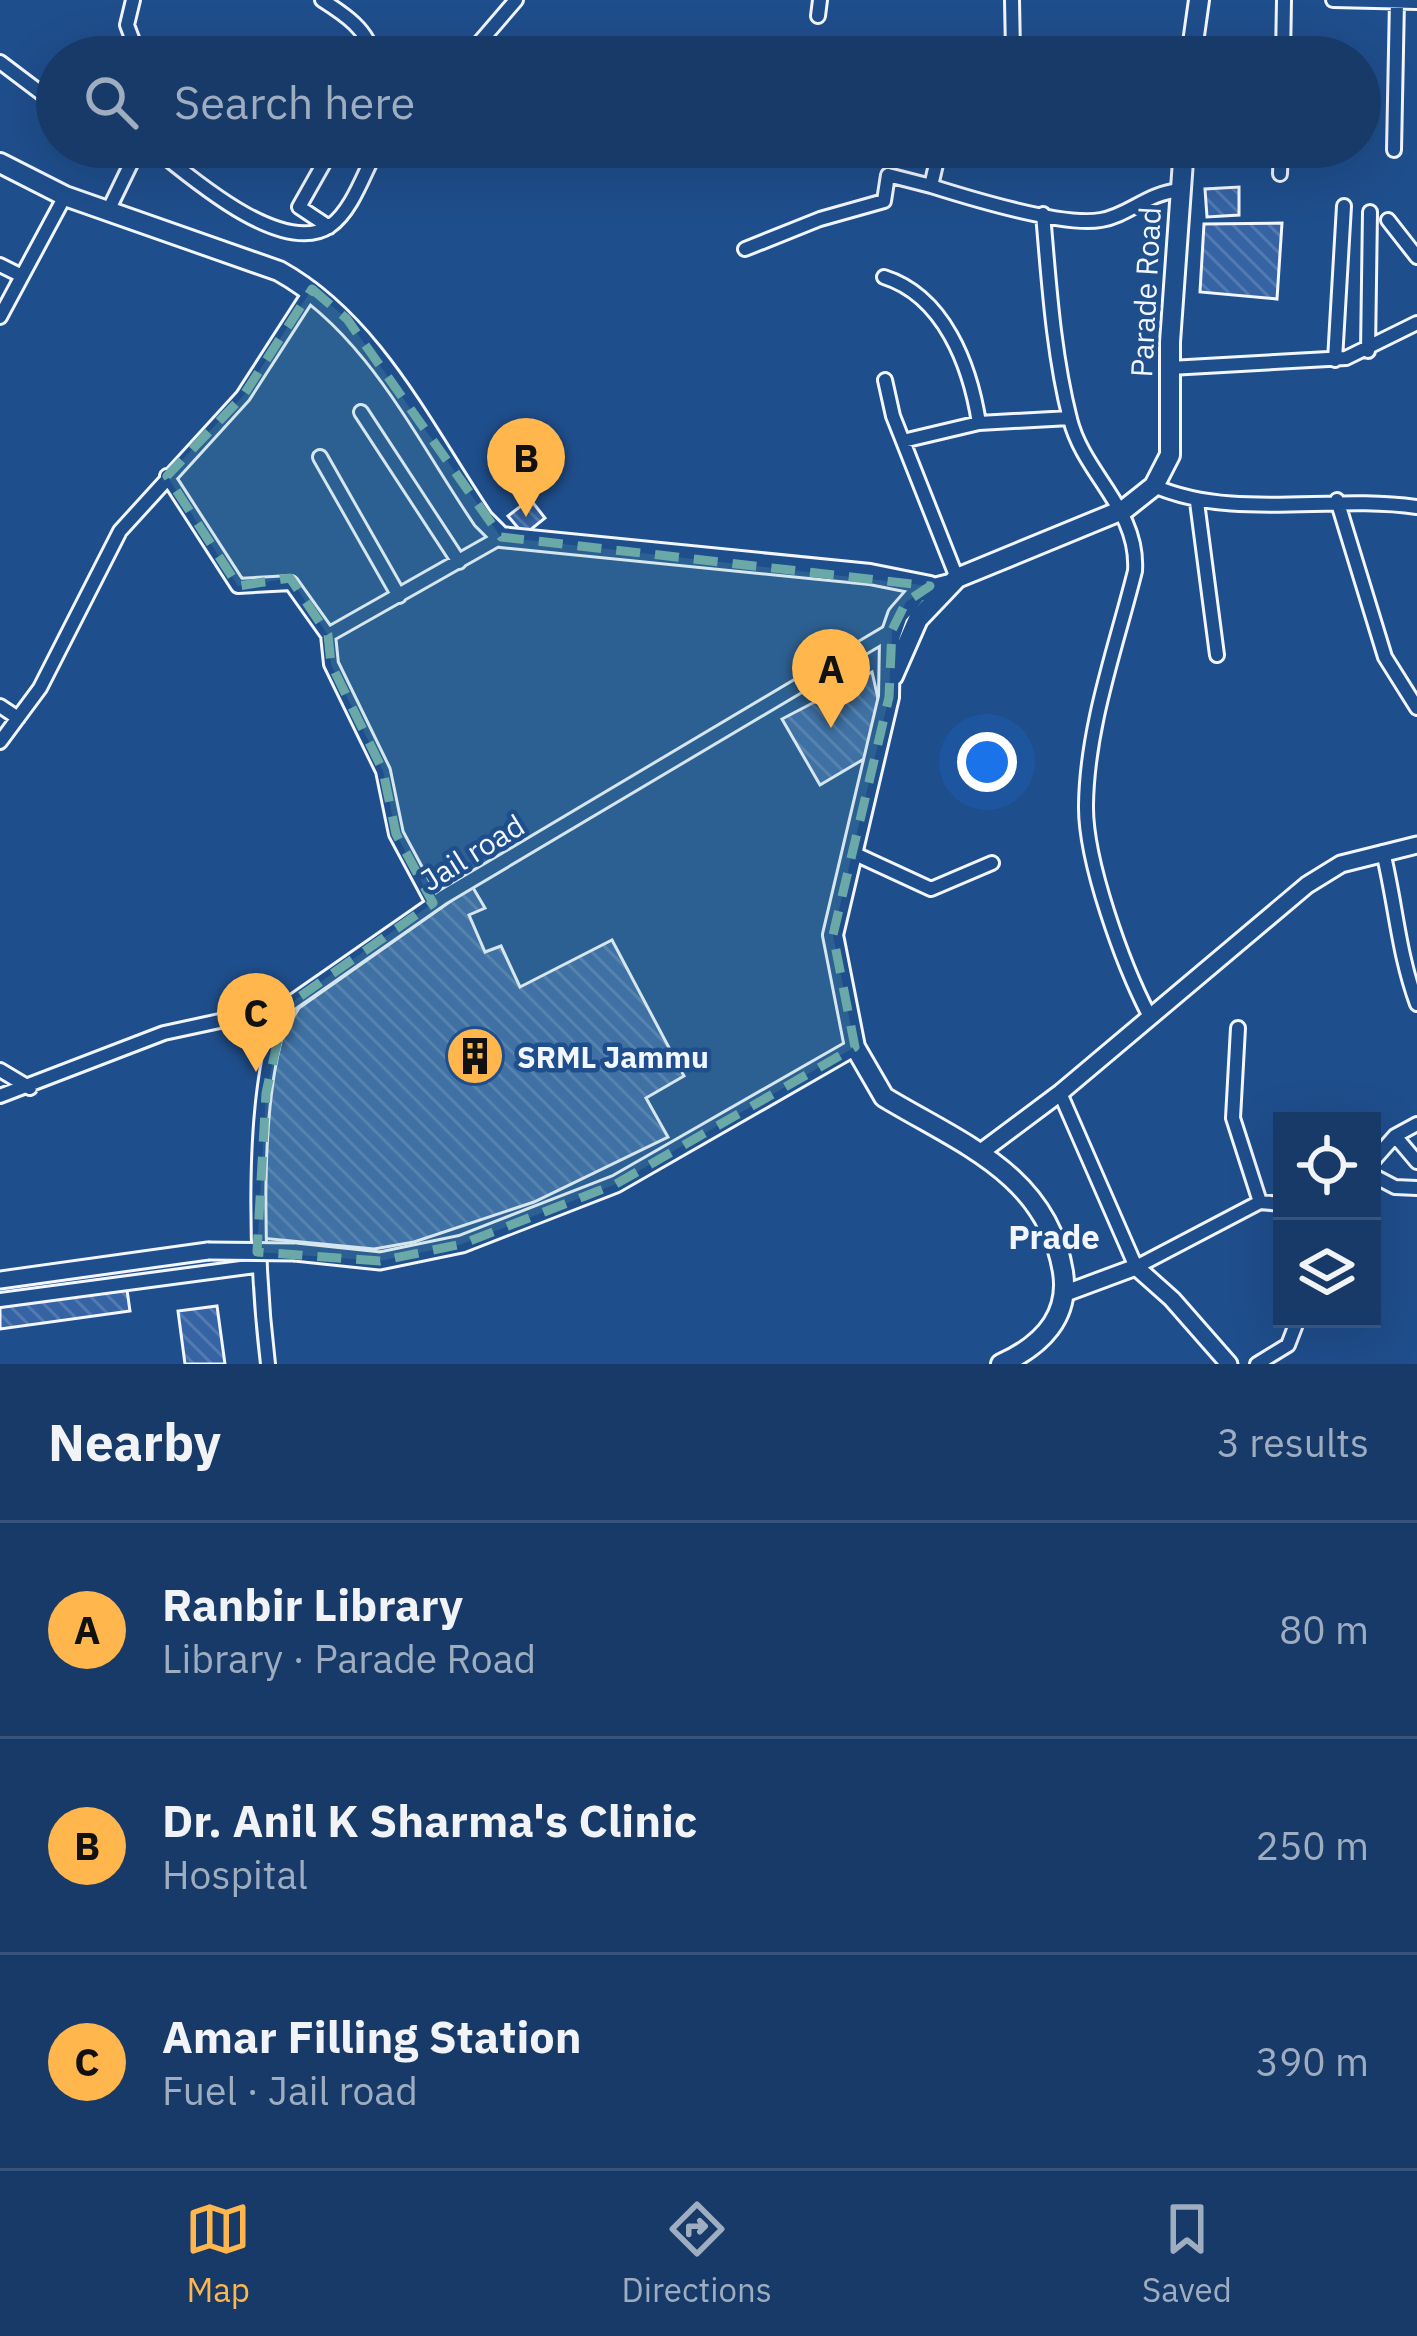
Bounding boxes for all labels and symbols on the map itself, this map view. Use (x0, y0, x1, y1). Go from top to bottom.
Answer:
street label: Parade Road (1121, 206, 1169, 378)
pin: B (487, 418, 565, 517)
pin: A (792, 629, 870, 728)
your location (957, 732, 1017, 792)
street label: Jail road (413, 805, 531, 899)
pin: C (217, 973, 295, 1072)
building icon: SRML Jammu (444, 1025, 506, 1087)
place label: SRML Jammu (517, 1037, 709, 1076)
district label: Prade (1008, 1215, 1100, 1258)

